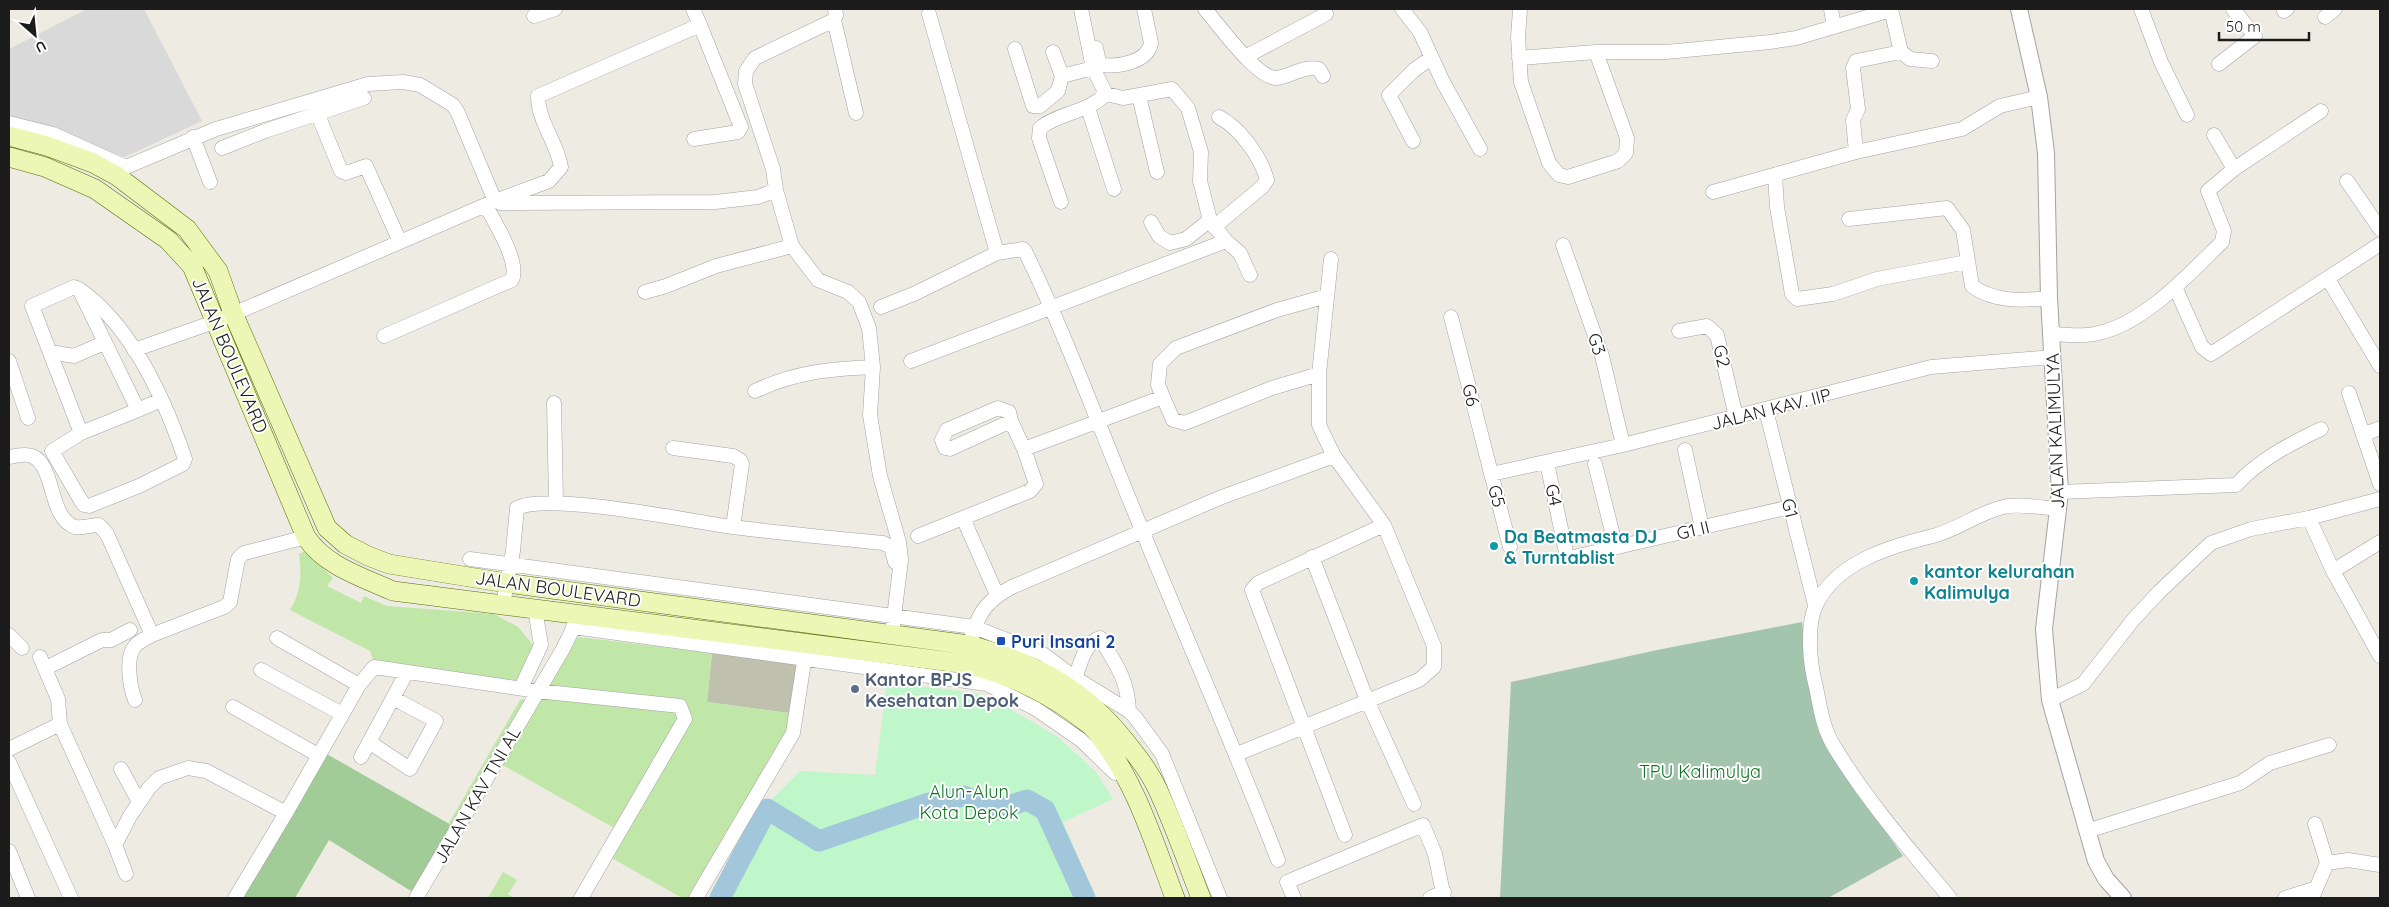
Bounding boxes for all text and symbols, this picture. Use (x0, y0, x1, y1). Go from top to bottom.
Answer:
north arrow (10, 10, 60, 60)
scale bar (2219, 10, 2309, 42)
text: 50 m (2226, 17, 2261, 36)
text: U (32, 36, 49, 57)
street label: JALAN BOULEVARD (187, 274, 273, 436)
street label: G3 (1583, 330, 1611, 358)
street label: G2 (1708, 342, 1736, 370)
street label: JALAN KALIMULYA (2041, 352, 2069, 509)
street label: G6 (1457, 381, 1485, 409)
street label: JALAN KAV. IIP (1709, 383, 1833, 435)
street label: G5 (1483, 482, 1511, 510)
street label: G4 (1540, 482, 1568, 508)
street label: G1 (1777, 496, 1803, 520)
street label: G1 II (1674, 515, 1712, 545)
place label: Da Beatmasta DJ & Turntablist (1504, 525, 1657, 569)
marker: Da Beatmasta DJ & Turntablist (1488, 540, 1500, 552)
place label: kantor kelurahan Kalimulya (1924, 560, 2075, 604)
street label: JALAN BOULEVARD (474, 566, 642, 612)
marker: kantor kelurahan Kalimulya (1908, 575, 1920, 587)
place label: Puri Insani 2 (1011, 630, 1116, 653)
marker: Puri Insani 2 (995, 635, 1007, 647)
place label: Kantor BPJS Kesehatan Depok (865, 668, 1019, 712)
marker: Kantor BPJS Kesehatan Depok (849, 683, 861, 695)
street label: JALAN KAV TNI AL (428, 722, 526, 868)
park label: TPU Kalimulya (1639, 760, 1761, 783)
park label: Alun-Alun Kota Depok (919, 780, 1019, 824)

